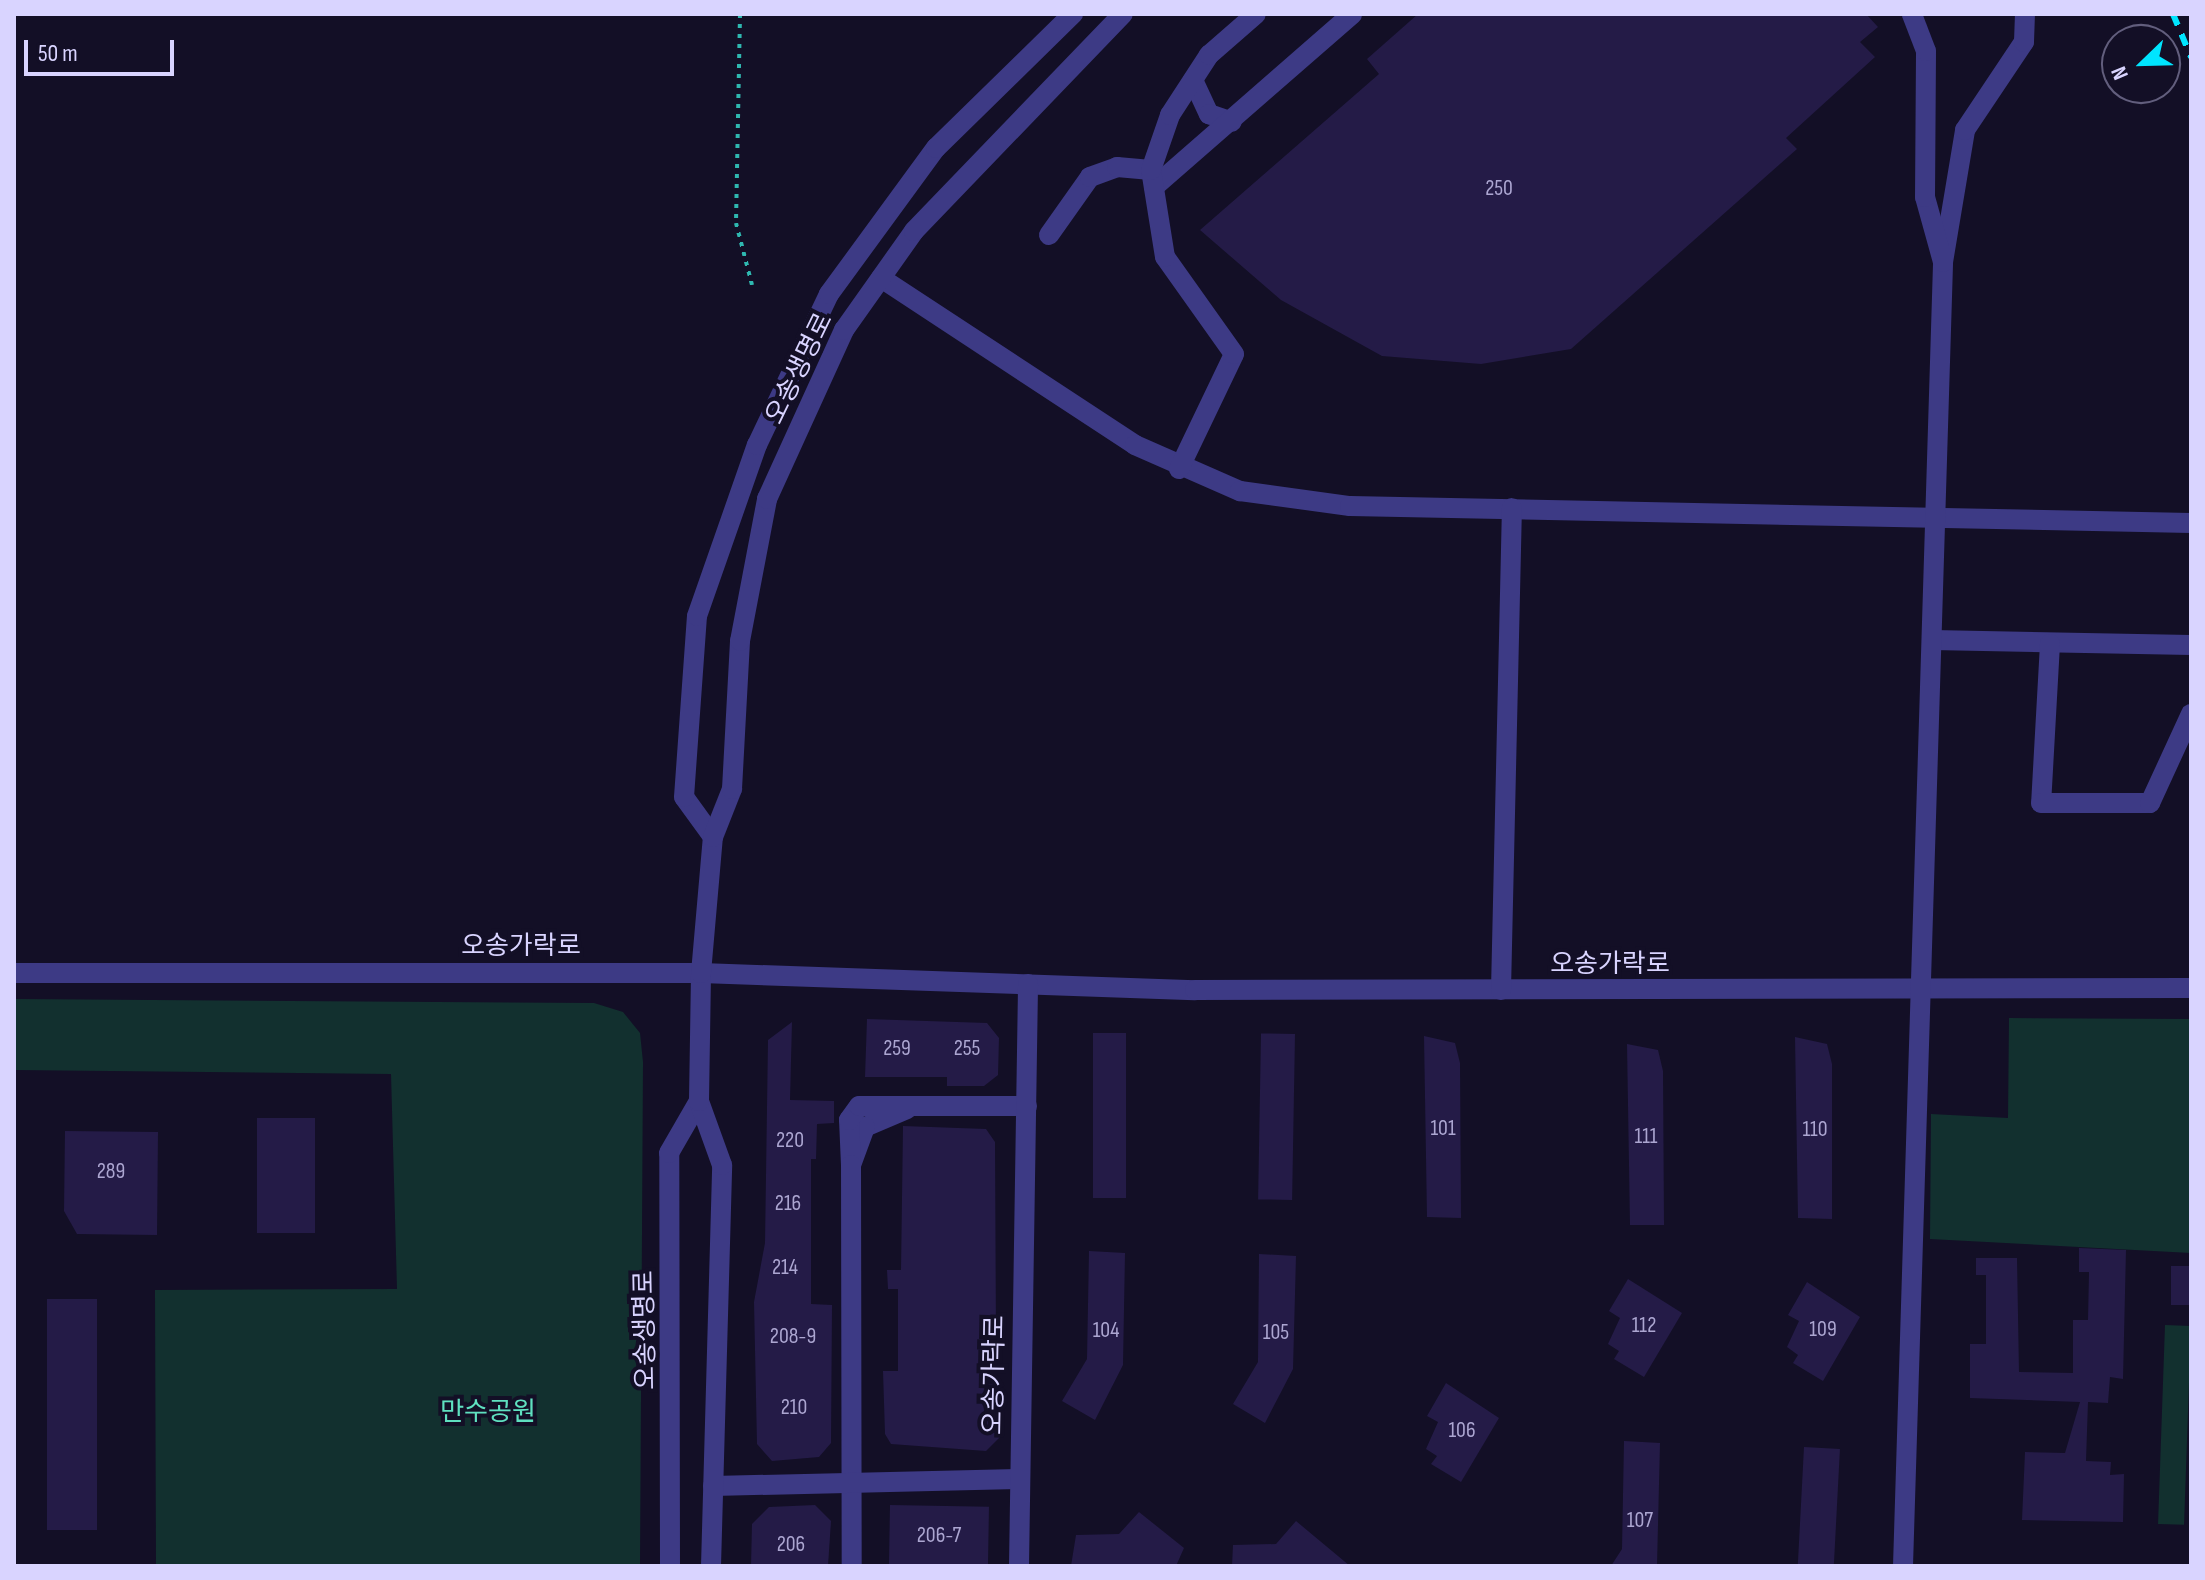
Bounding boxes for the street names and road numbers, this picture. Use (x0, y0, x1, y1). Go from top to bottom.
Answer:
street label: 오송생명로 (760, 308, 840, 430)
street label: 오송가락로 (461, 931, 581, 963)
street label: 오송가락로 (1550, 949, 1670, 981)
street label: 오송생명로 (629, 1270, 663, 1390)
street label: 오송가락로 (978, 1315, 1012, 1435)

